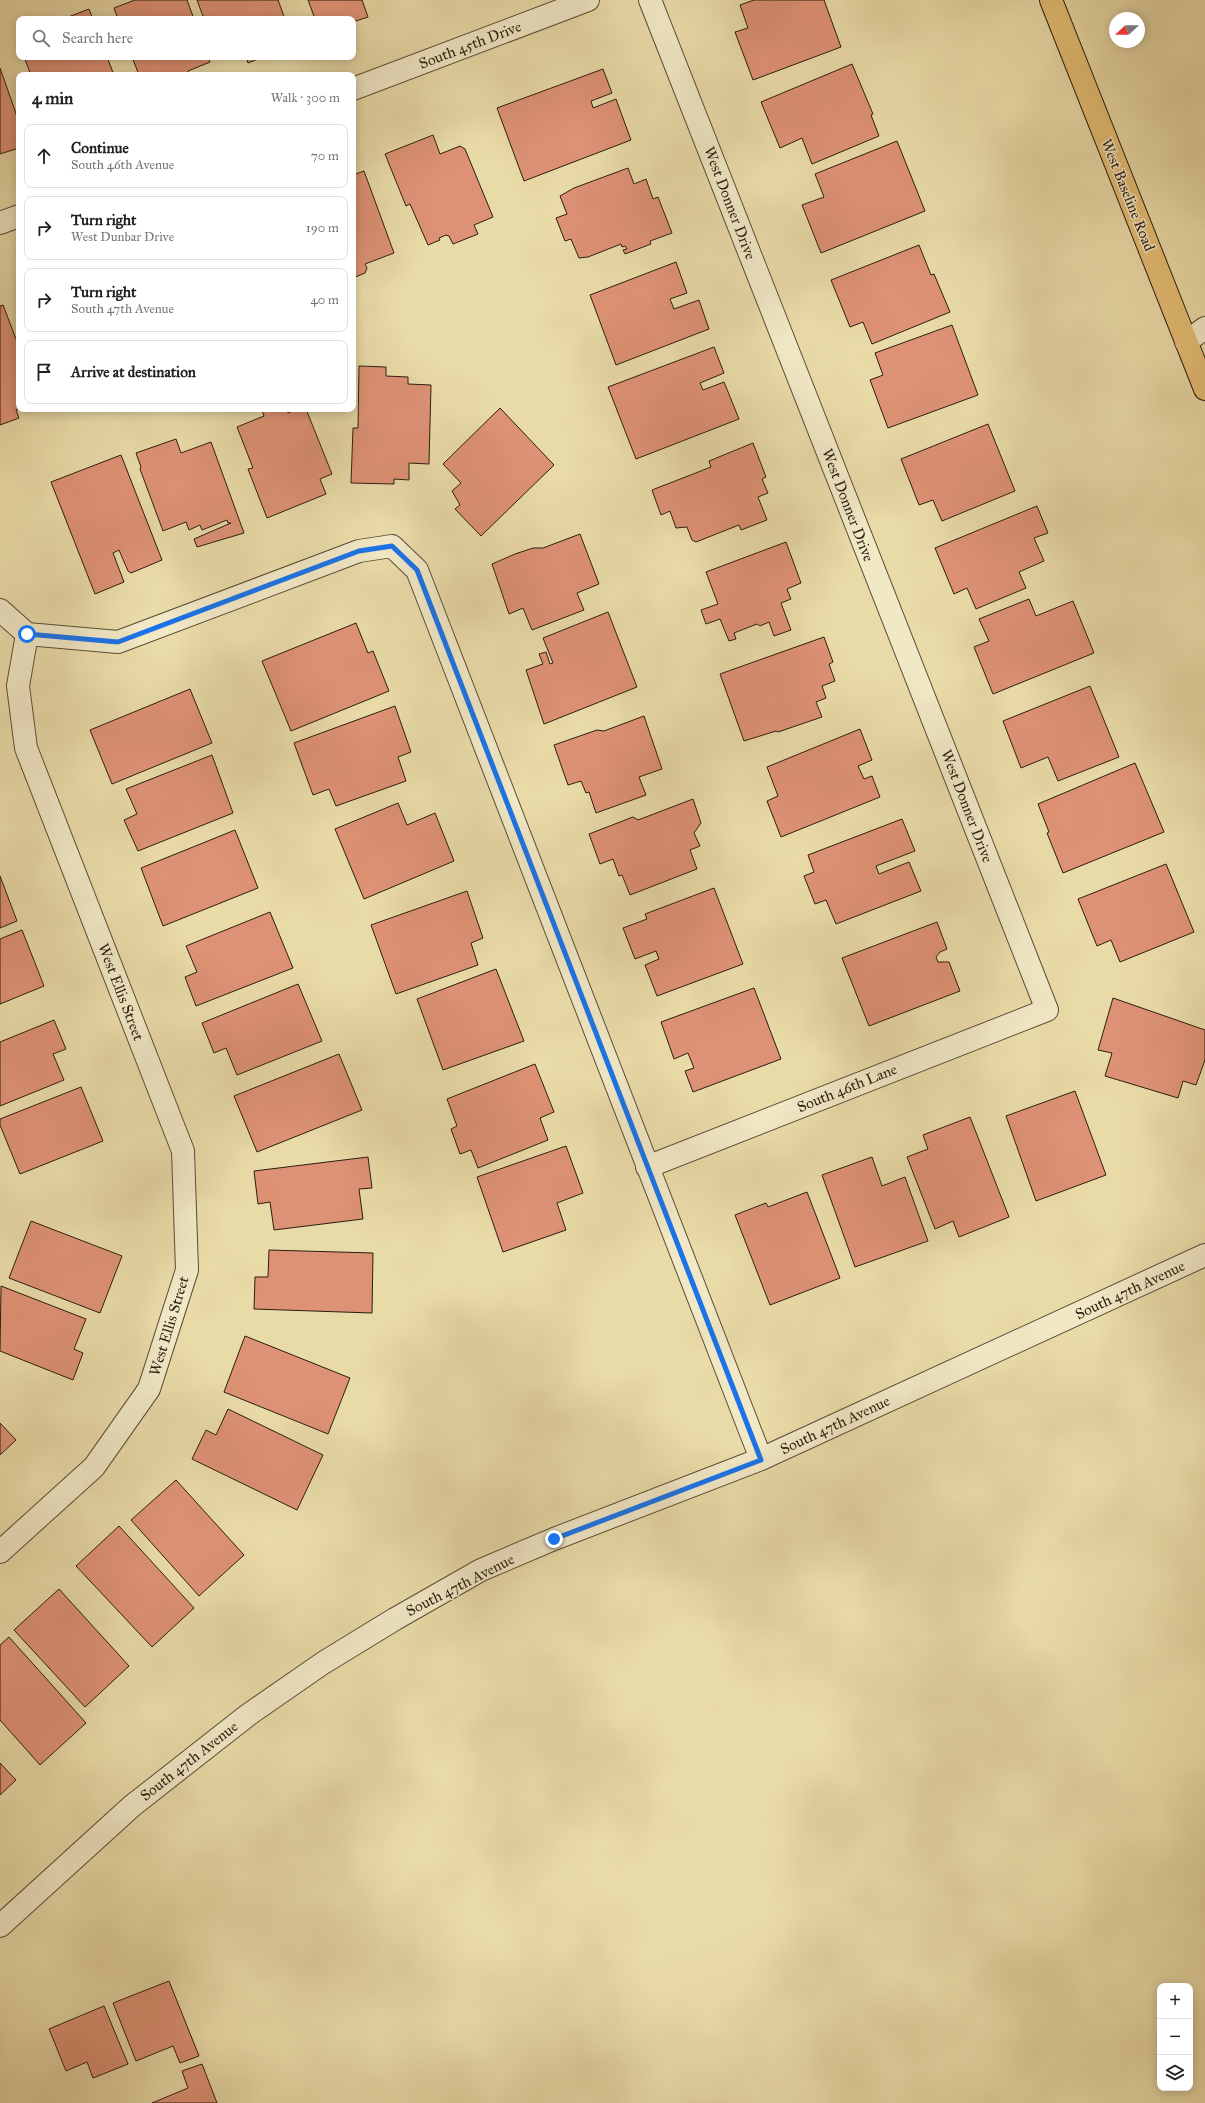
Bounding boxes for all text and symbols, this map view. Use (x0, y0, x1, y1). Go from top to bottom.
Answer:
north arrow (1109, 12, 1145, 48)
search box (16, 16, 356, 60)
street label: South 45th Drive (416, 17, 524, 73)
icon: search (30, 27, 52, 49)
text: Search here (62, 29, 133, 47)
text: 4 min (32, 88, 73, 109)
text: Walk · 300 m (271, 90, 340, 106)
street label: West Baseline Road (1097, 136, 1159, 254)
text: Continue (71, 139, 129, 157)
street label: West Donner Drive (700, 144, 760, 262)
icon: ahead (33, 145, 55, 167)
text: 70 m (311, 148, 339, 164)
text: South 46th Avenue (71, 157, 174, 173)
text: Turn right (71, 211, 136, 229)
icon: right (33, 217, 55, 239)
text: 190 m (306, 220, 339, 236)
text: West Dunbar Drive (71, 229, 174, 245)
text: Turn right (71, 283, 136, 301)
icon: right (33, 289, 55, 311)
text: 40 m (310, 292, 339, 308)
text: South 47th Avenue (71, 301, 174, 317)
icon: arrive (33, 361, 55, 383)
text: Arrive at destination (71, 363, 196, 381)
street label: West Donner Drive (818, 446, 878, 564)
route start (18, 625, 36, 643)
street label: West Donner Drive (937, 747, 997, 865)
street label: West Ellis Street (94, 941, 148, 1044)
street label: South 46th Lane (795, 1060, 899, 1116)
street label: South 47th Avenue (1072, 1257, 1188, 1323)
street label: West Ellis Street (145, 1274, 193, 1378)
street label: South 47th Avenue (777, 1392, 893, 1458)
route end (545, 1530, 563, 1548)
street label: South 47th Avenue (403, 1550, 517, 1620)
street label: South 47th Avenue (137, 1717, 241, 1805)
map controls (1157, 1983, 1193, 2091)
button: + (1157, 1983, 1193, 2019)
button: − (1157, 2019, 1193, 2055)
button: layers (1157, 2055, 1193, 2091)

